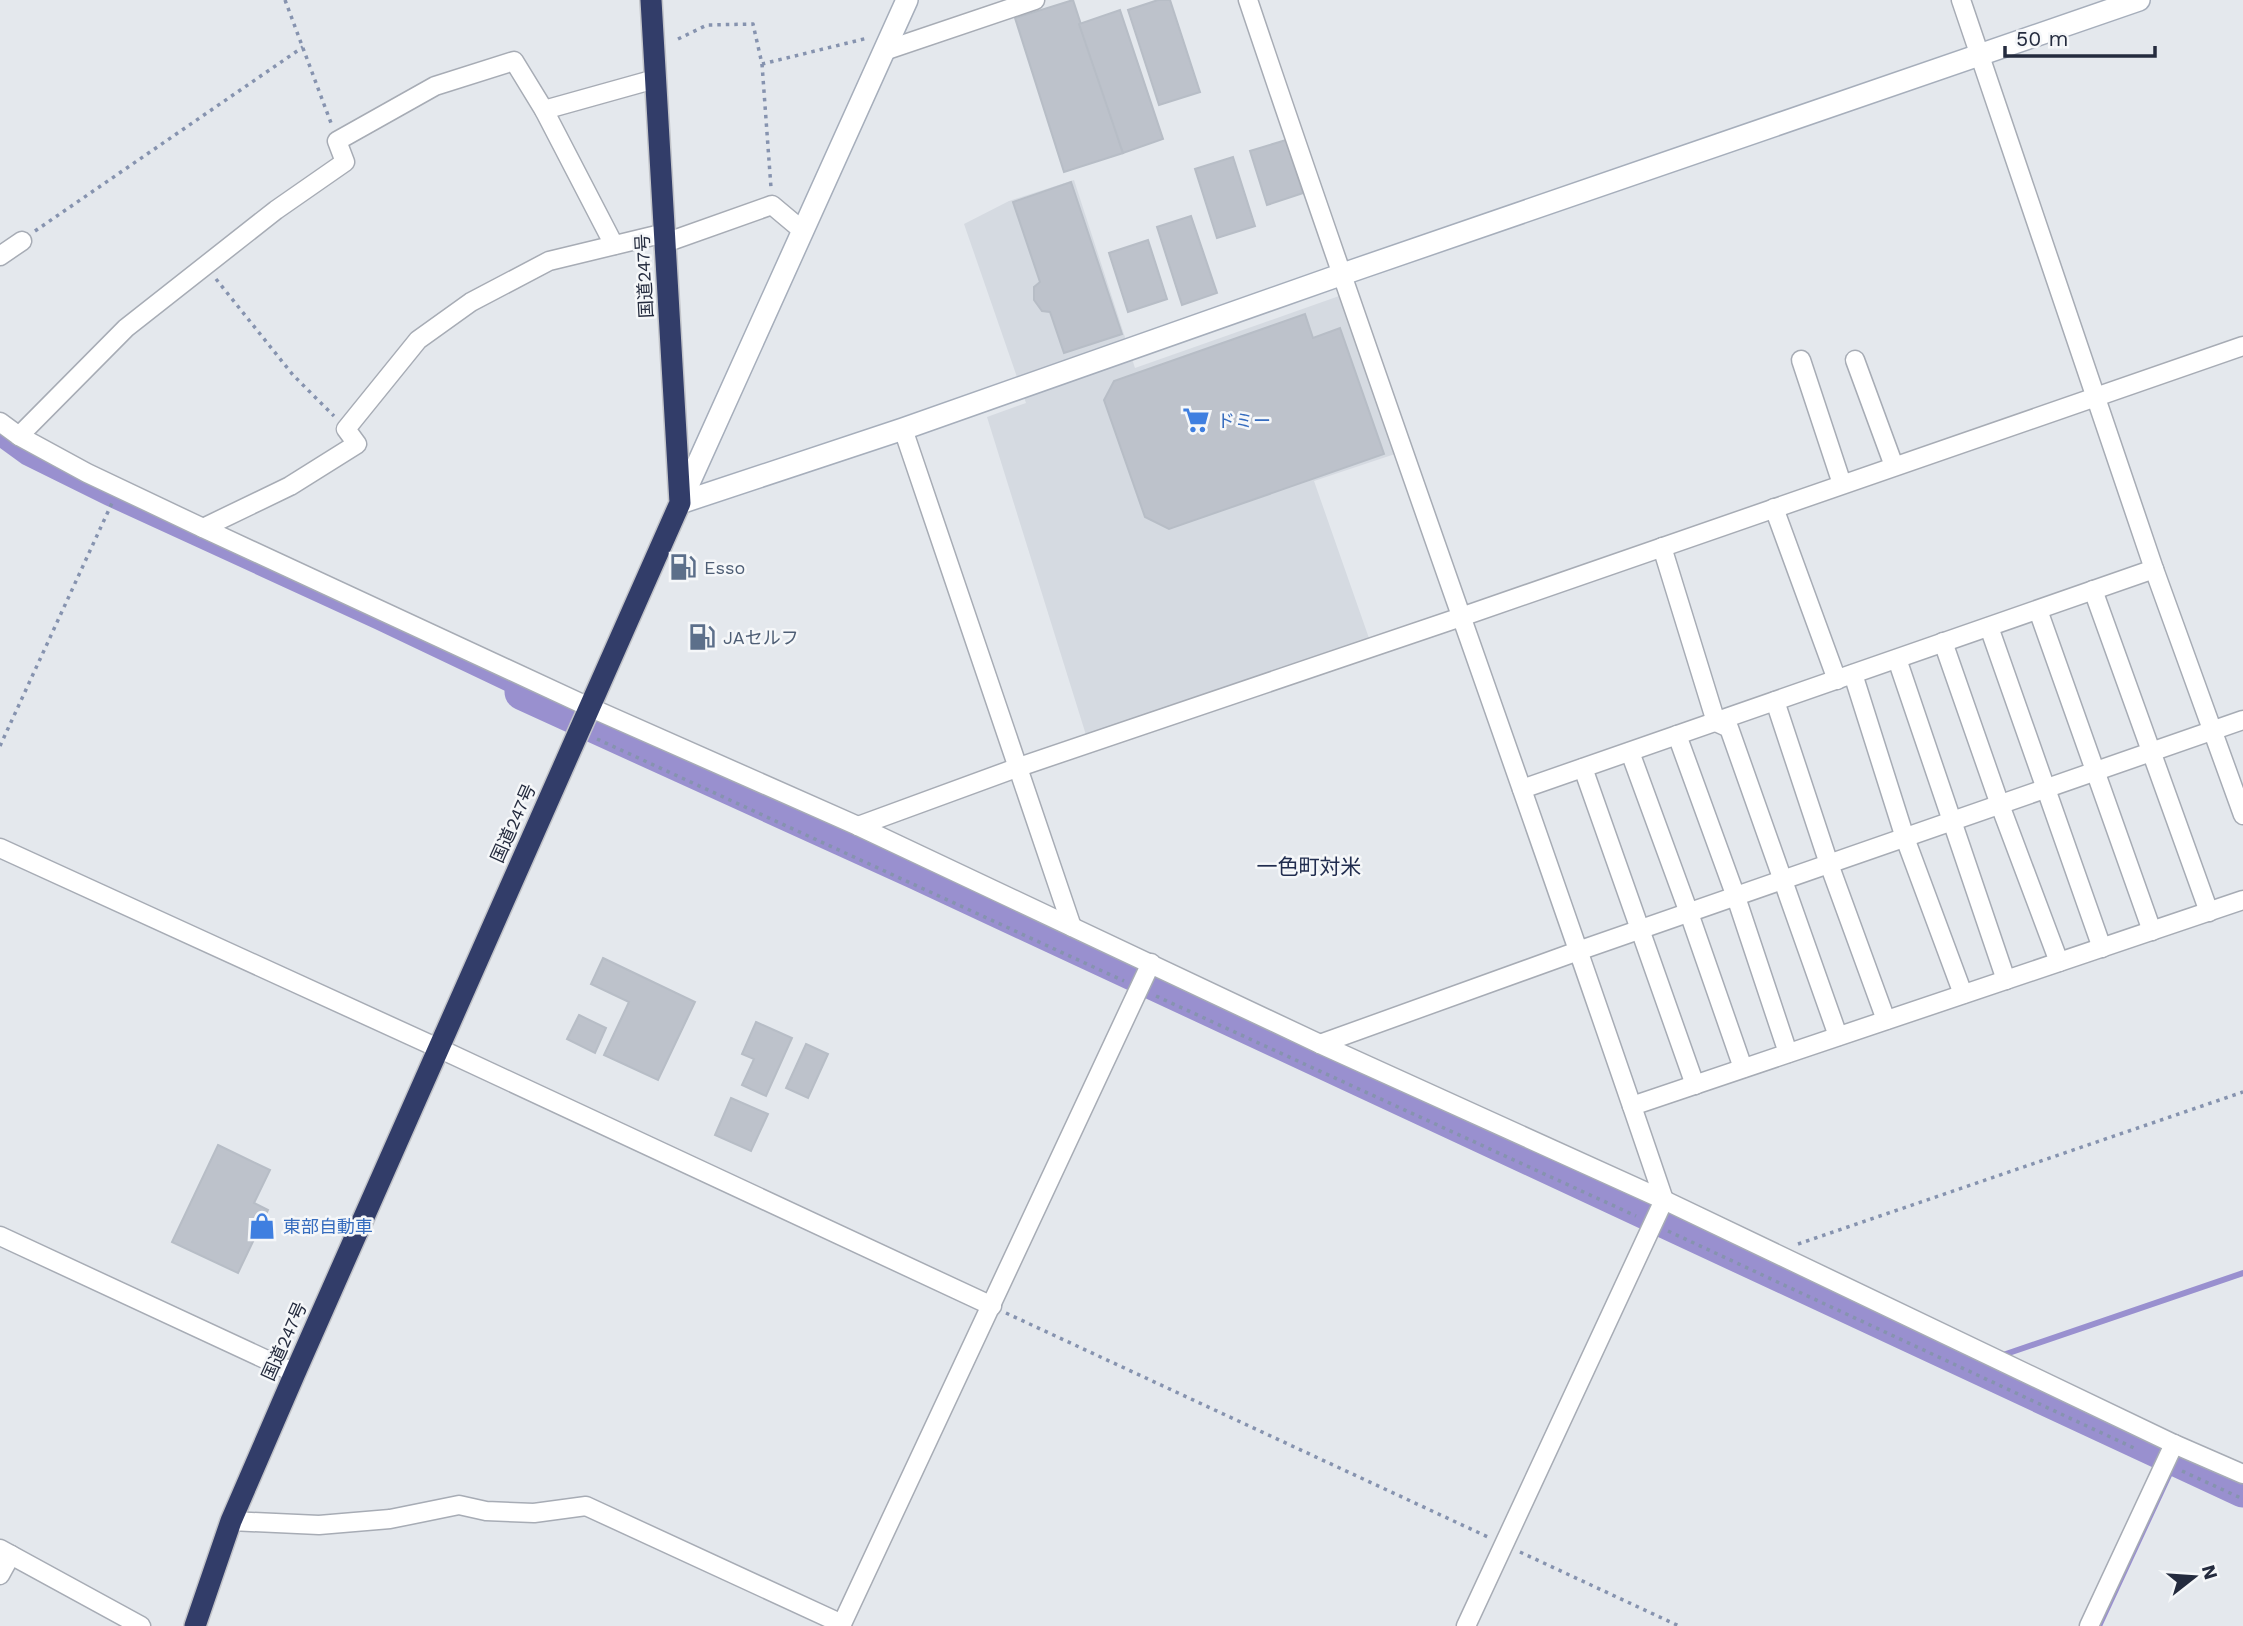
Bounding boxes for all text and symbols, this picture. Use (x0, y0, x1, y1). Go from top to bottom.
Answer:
scale bar (2005, 14, 2156, 58)
text: 50 m (2016, 26, 2068, 51)
street label: 国道247号 (631, 233, 657, 319)
supermarket icon: ドミー (1181, 405, 1211, 435)
place label: ドミー (1217, 410, 1271, 431)
fuel station icon: Esso (668, 552, 698, 582)
place label: Esso (704, 557, 745, 578)
fuel station icon: JAセルフ (687, 622, 717, 652)
place label: JAセルフ (723, 627, 799, 648)
street label: 国道247号 (486, 780, 540, 866)
district label: 一色町対米 (1257, 854, 1362, 879)
shop icon: 東部自動車 (247, 1211, 277, 1241)
place label: 東部自動車 (283, 1216, 373, 1237)
street label: 国道247号 (257, 1298, 311, 1384)
north arrow (2159, 1542, 2229, 1612)
text: N (2197, 1562, 2223, 1582)

